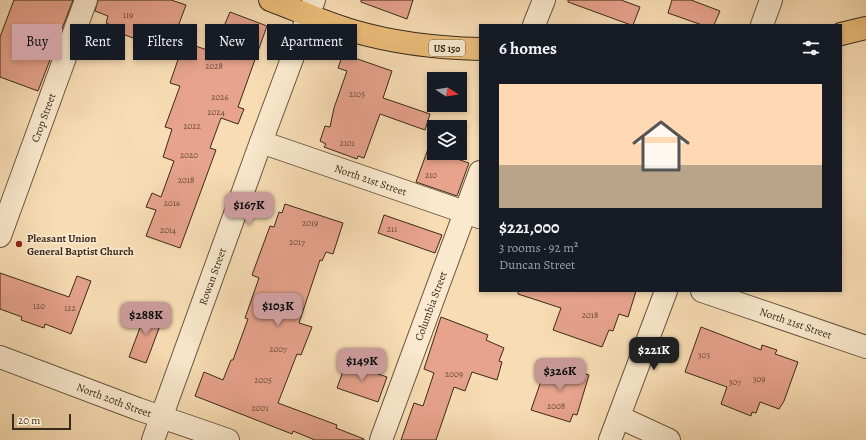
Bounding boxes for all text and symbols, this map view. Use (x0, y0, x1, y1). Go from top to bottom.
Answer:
house number: 119 (123, 9, 133, 21)
chip: Buy (12, 24, 62, 60)
chip: Rent (70, 24, 125, 60)
chip: Filters (133, 24, 197, 60)
chip: New (205, 24, 259, 60)
chip: Apartment (267, 24, 357, 60)
text: 6 homes (499, 37, 557, 60)
icon: filters (800, 37, 822, 59)
road number: US 150 (429, 40, 465, 56)
house number: 2028 (205, 60, 223, 72)
north arrow (427, 72, 467, 112)
map controls (427, 72, 467, 160)
house number: 2105 (349, 88, 365, 100)
street label: Crop Street (28, 91, 60, 144)
house number: 2026 (211, 91, 229, 103)
house number: 2024 (207, 106, 225, 118)
icon: home (625, 110, 697, 182)
house number: 2022 (183, 120, 202, 132)
button: layers (427, 120, 467, 160)
house number: 2101 (339, 137, 355, 149)
house number: 2020 (180, 149, 198, 161)
street label: North 21st Street (332, 161, 409, 200)
house number: 210 (425, 169, 437, 181)
house number: 2018 (178, 174, 194, 186)
pin: $167K (221, 192, 277, 226)
text: $167K (234, 196, 264, 213)
house number: 2016 (164, 197, 180, 209)
text: $221,000 (499, 216, 560, 239)
house number: 2019 (302, 217, 318, 229)
house number: 211 (387, 223, 397, 235)
house number: 2014 (160, 224, 176, 236)
place label: Pleasant Union General Baptist Church (27, 231, 134, 259)
house number: 2017 (289, 236, 305, 248)
marker: Pleasant Union General Baptist Church (14, 239, 24, 249)
text: 3 rooms · 92 m² (499, 239, 578, 256)
street label: Rowan Street (196, 246, 230, 307)
text: Duncan Street (499, 256, 575, 273)
street label: Columbia Street (411, 269, 451, 343)
pin: $103K (250, 293, 306, 327)
text: $103K (262, 297, 294, 314)
house number: 120 (33, 300, 45, 312)
house number: 122 (64, 302, 77, 314)
pin: $288K (118, 302, 174, 336)
street label: North 21st Street (757, 304, 834, 343)
text: $288K (129, 306, 163, 323)
house number: 2018 (582, 309, 598, 321)
pin: $221K (626, 337, 682, 371)
text: $221K (638, 341, 670, 358)
house number: 2007 (269, 343, 287, 355)
pin: $149K (334, 348, 390, 382)
house number: 303 (698, 349, 710, 361)
text: $149K (346, 352, 378, 369)
pin: $326K (532, 358, 588, 392)
text: $326K (544, 362, 576, 379)
house number: 2009 (445, 368, 463, 380)
house number: 309 (753, 373, 765, 385)
house number: 2005 (254, 374, 272, 386)
house number: 307 (729, 376, 741, 388)
street label: North 20th Street (74, 380, 154, 421)
house number: 2008 (547, 400, 565, 412)
house number: 2001 (252, 402, 268, 414)
scale bar (12, 412, 71, 431)
text: 20 m (18, 413, 40, 428)

